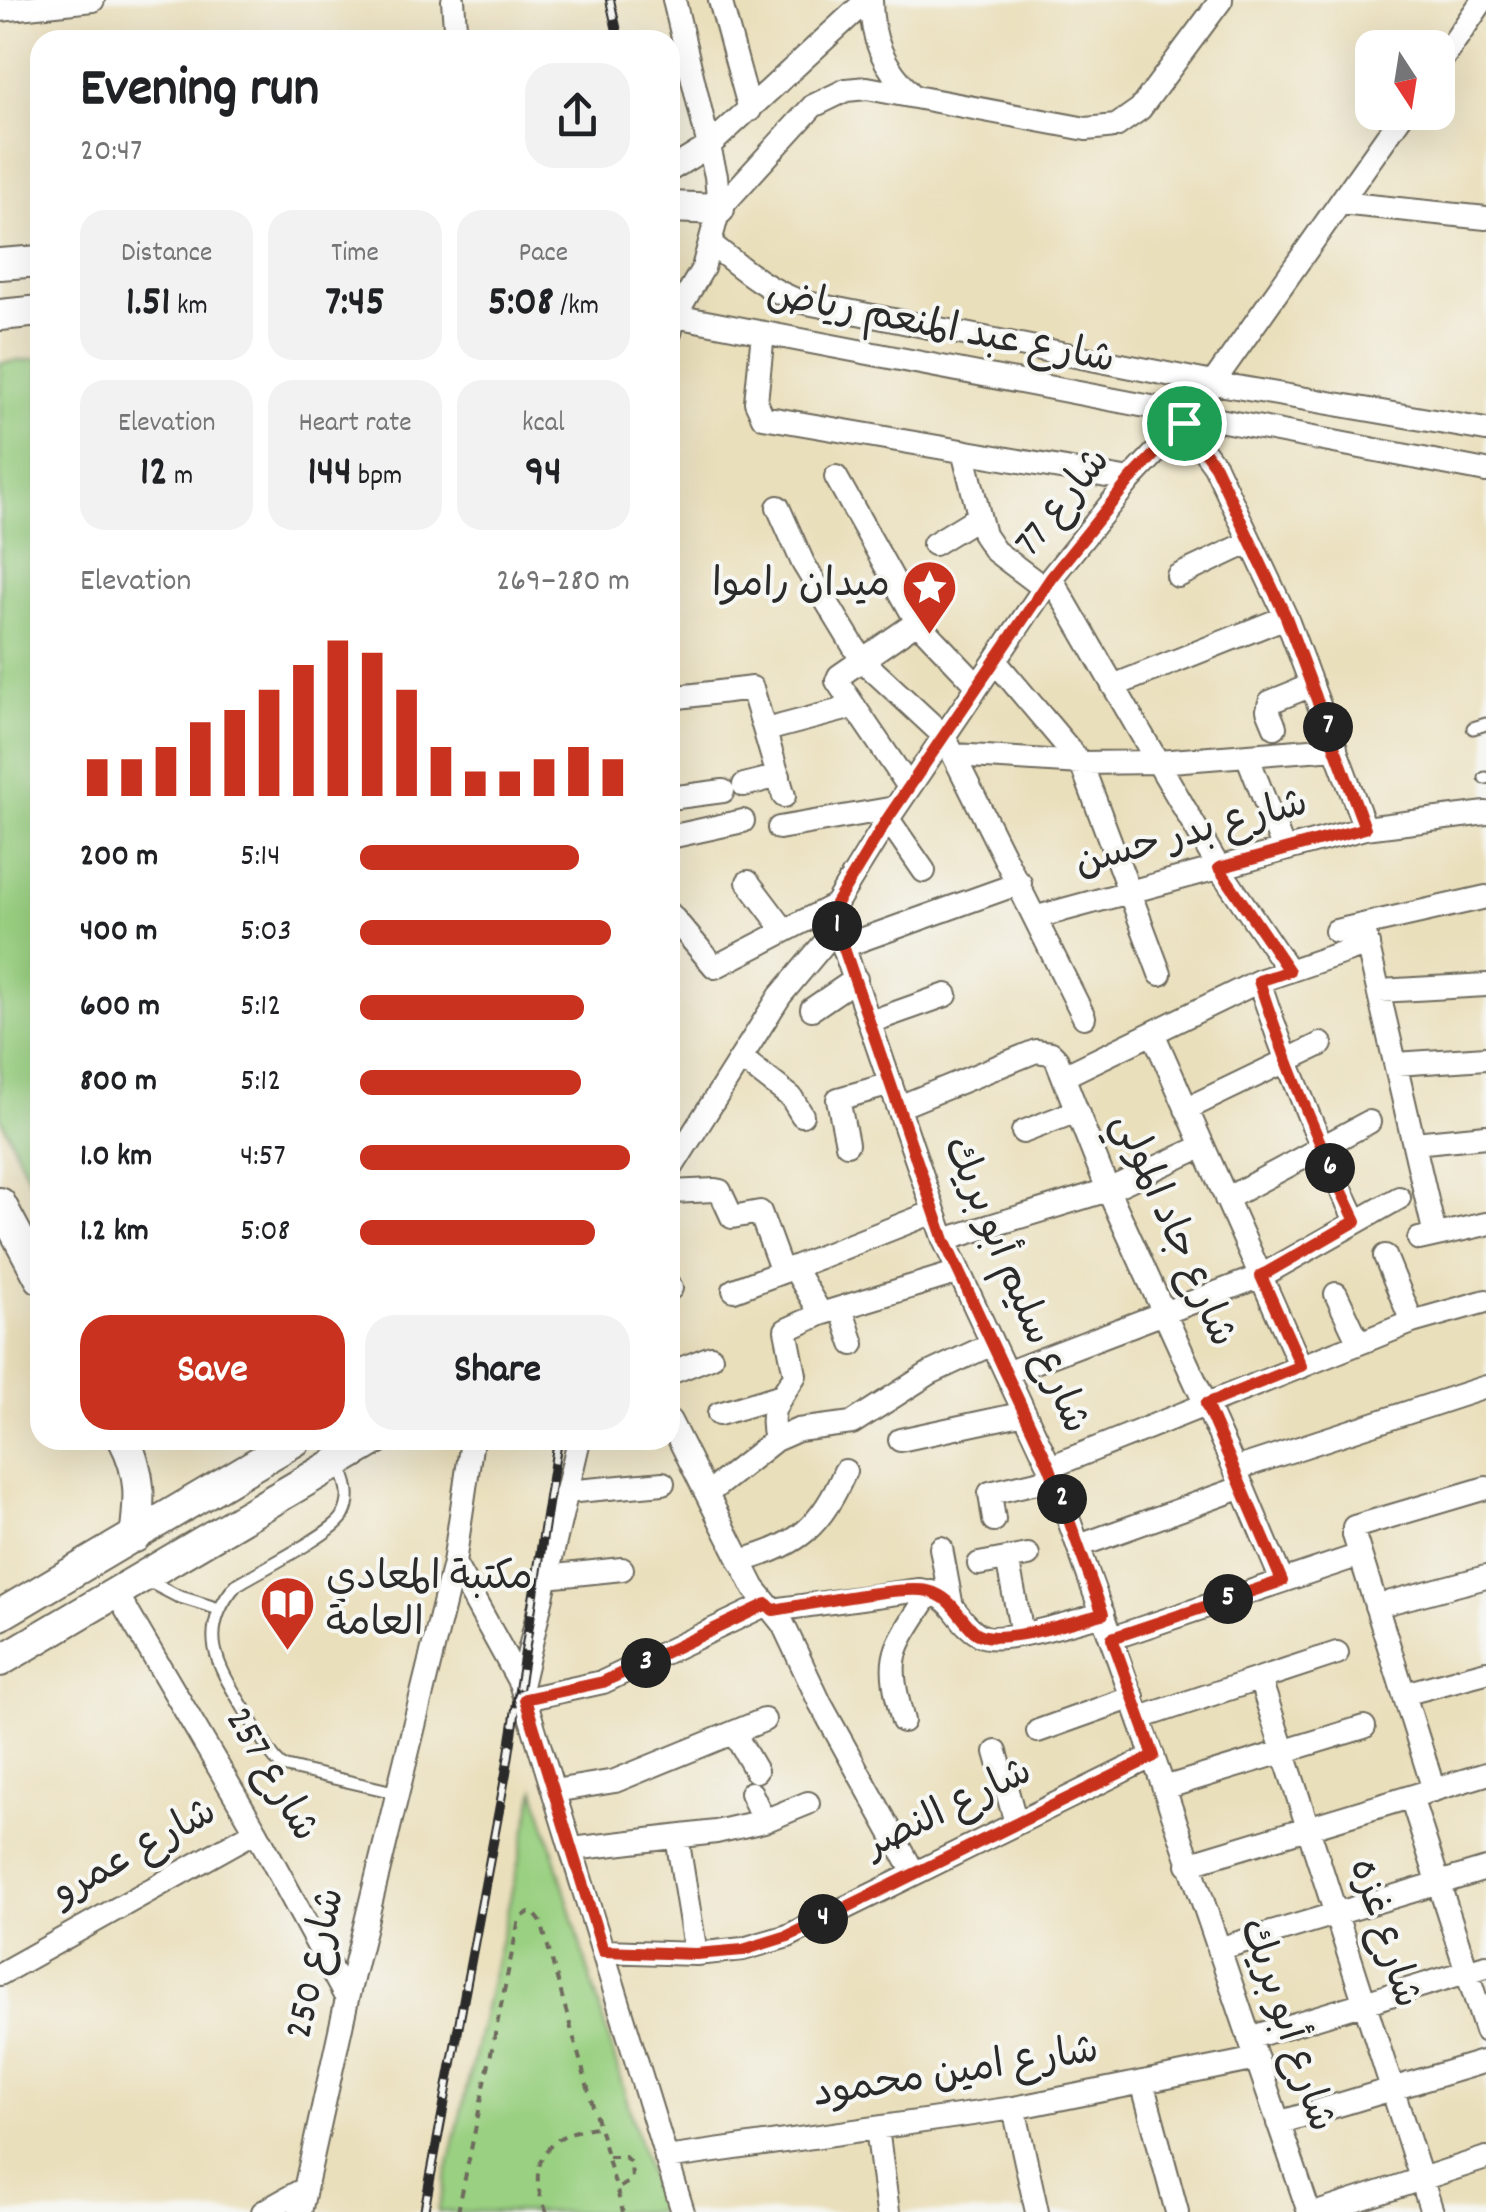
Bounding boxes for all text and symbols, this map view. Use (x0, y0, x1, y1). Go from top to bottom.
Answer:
north arrow (1355, 30, 1455, 130)
map controls (1355, 30, 1455, 130)
text: Evening run (80, 53, 319, 132)
button: share (525, 63, 630, 168)
text: 20:47 (80, 130, 142, 176)
text: Distance (121, 235, 212, 275)
text: Time (331, 235, 379, 275)
text: Pace (519, 235, 568, 275)
street label: شارع عبد المنعم رياض (761, 268, 1119, 392)
text: 1.51 (126, 275, 171, 335)
text: 7:45 (325, 275, 385, 335)
text: 5:08 (488, 275, 554, 335)
text: km (171, 288, 208, 328)
text: /km (554, 288, 599, 328)
pin (1142, 381, 1227, 466)
icon: arrive (1157, 396, 1212, 451)
text: Elevation (118, 405, 215, 445)
text: Heart rate (298, 405, 412, 445)
text: kcal (522, 405, 565, 445)
street label: شارع 77 (1003, 437, 1127, 571)
text: 12 (140, 445, 168, 505)
text: 144 (308, 445, 352, 505)
text: 94 (525, 445, 562, 505)
text: m (168, 458, 193, 498)
text: bpm (352, 458, 402, 498)
place icon: ميدان راموا (899, 557, 959, 636)
place label: ميدان راموا (712, 559, 890, 616)
text: Elevation (80, 560, 191, 606)
text: 269–280 m (496, 560, 630, 606)
pin: 7 (1303, 702, 1353, 752)
text: 7 (1323, 707, 1333, 747)
street label: شارع بدر حسن (1069, 778, 1315, 894)
text: 200 m (80, 835, 158, 881)
text: 5:14 (240, 835, 280, 881)
pin: 1 (812, 901, 862, 951)
text: 1 (834, 906, 840, 946)
text: 400 m (80, 910, 157, 956)
text: 5:03 (240, 910, 292, 956)
text: 600 m (80, 985, 160, 1031)
text: 5:12 (240, 985, 281, 1031)
text: 800 m (80, 1060, 157, 1106)
text: 5:12 (240, 1060, 281, 1106)
street label: شارع جاد المولي (1094, 1105, 1248, 1357)
street label: شارع سليم أبو بريك (925, 1129, 1101, 1443)
text: 1.0 km (80, 1135, 152, 1181)
text: 4:57 (240, 1135, 286, 1181)
pin: 6 (1305, 1143, 1355, 1193)
text: 6 (1323, 1148, 1337, 1188)
text: 1.2 km (80, 1210, 149, 1256)
text: 5:08 (240, 1210, 290, 1256)
button: Save (80, 1315, 345, 1430)
button: Share (365, 1315, 630, 1430)
pin: 2 (1037, 1474, 1087, 1524)
text: 2 (1056, 1479, 1068, 1519)
place label: مكتبة المعادي العامة (326, 1552, 533, 1655)
library icon: مكتبة المعادي العامة (257, 1573, 317, 1652)
pin: 5 (1203, 1574, 1253, 1624)
text: 5 (1222, 1579, 1234, 1619)
pin: 3 (621, 1638, 671, 1688)
text: 3 (640, 1643, 652, 1683)
street label: شارع 257 (208, 1698, 330, 1854)
street label: شارع النصر (854, 1746, 1043, 1877)
street label: شارع عمرو (41, 1787, 228, 1925)
street label: شارع غزه (1331, 1852, 1433, 2016)
street label: شارع 250 (273, 1883, 363, 2045)
pin: 4 (798, 1894, 848, 1944)
text: 4 (817, 1899, 829, 1939)
street label: شارع أبو بريك (1221, 1911, 1347, 2141)
street label: شارع امين محمود (809, 2024, 1103, 2126)

